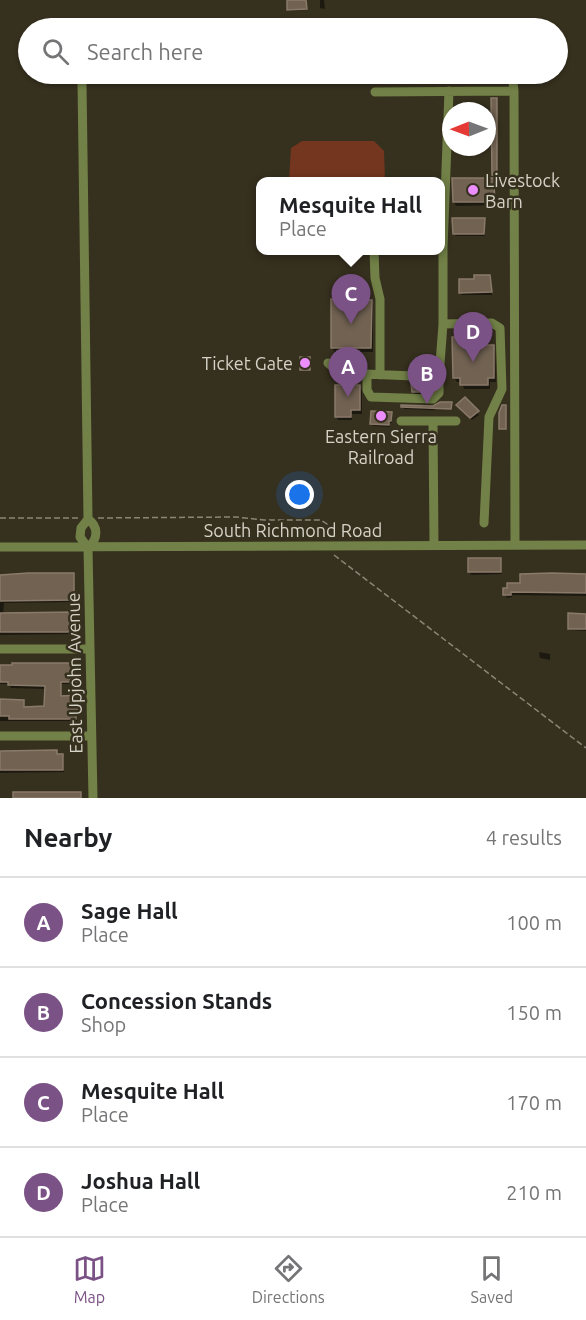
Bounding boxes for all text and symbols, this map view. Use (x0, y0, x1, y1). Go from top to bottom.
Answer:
search box (18, 18, 568, 84)
icon: search (39, 35, 72, 68)
text: Search here (87, 39, 203, 64)
north arrow (442, 102, 496, 156)
place label: Livestock Barn (485, 170, 560, 211)
popup (256, 177, 445, 255)
marker: Livestock Barn (466, 183, 480, 197)
text: Mesquite Hall (279, 192, 422, 217)
text: Place (279, 217, 327, 240)
pin: C (332, 274, 370, 324)
pin: D (454, 312, 492, 362)
pin: A (328, 348, 368, 397)
place label: Ticket Gate (202, 353, 293, 373)
pin: B (408, 354, 446, 404)
marker: Ticket Gate (298, 356, 312, 370)
marker: Eastern Sierra Railroad (374, 409, 388, 423)
place label: Eastern Sierra Railroad (325, 426, 437, 467)
your location (285, 480, 314, 509)
street label: South Richmond Road (204, 520, 382, 540)
street label: East Upjohn Avenue (63, 592, 85, 754)
text: Nearby (24, 823, 112, 852)
text: 4 results (486, 826, 562, 849)
text: Sage Hall (81, 898, 178, 923)
text: A (36, 911, 51, 934)
text: 100 m (506, 911, 562, 934)
text: Place (81, 923, 129, 946)
text: Concession Stands (81, 988, 272, 1013)
text: B (37, 1001, 50, 1024)
text: 150 m (506, 1001, 562, 1024)
text: Shop (81, 1013, 126, 1036)
text: Mesquite Hall (81, 1078, 224, 1103)
text: C (37, 1091, 50, 1114)
text: 170 m (506, 1091, 562, 1114)
text: Place (81, 1103, 129, 1126)
text: Joshua Hall (81, 1168, 200, 1193)
text: D (36, 1181, 51, 1204)
text: 210 m (506, 1181, 562, 1204)
text: Place (81, 1193, 129, 1216)
tab: Map (73, 1252, 106, 1306)
tab: Directions (252, 1252, 325, 1306)
tab: Saved (471, 1252, 513, 1306)

